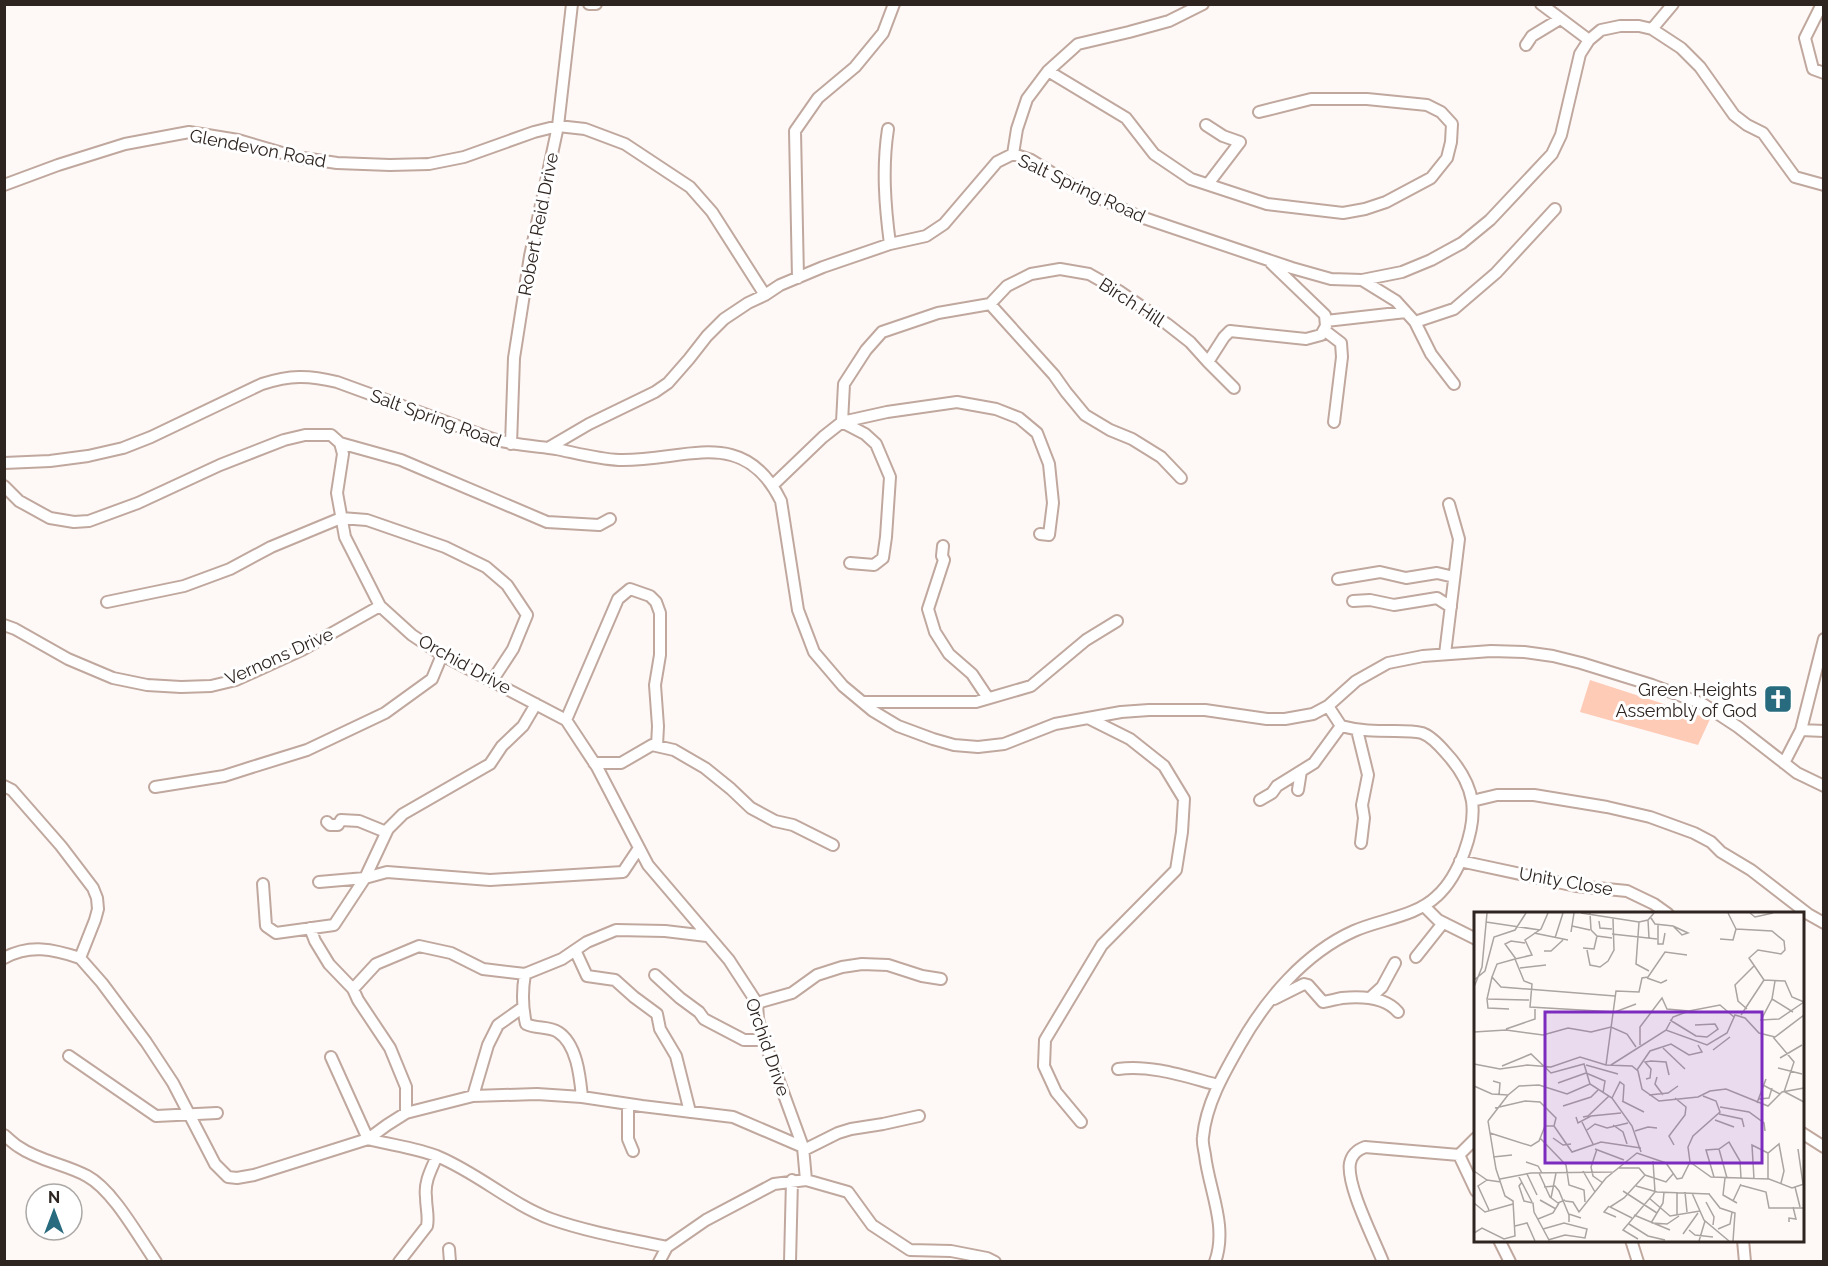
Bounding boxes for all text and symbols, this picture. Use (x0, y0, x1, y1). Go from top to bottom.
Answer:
street label: Glendevon Road (188, 124, 328, 172)
street label: Salt Spring Road (1015, 149, 1149, 227)
street label: Robert Reid Drive (514, 150, 562, 297)
street label: Birch Hill (1095, 273, 1169, 331)
street label: Salt Spring Road (368, 385, 504, 451)
street label: Vernons Drive (222, 623, 337, 689)
street label: Orchid Drive (415, 630, 515, 698)
place label: Green Heights Assembly of God (1615, 679, 1757, 721)
church icon: Green Heights Assembly of God (1762, 683, 1794, 715)
street label: Unity Close (1517, 862, 1615, 900)
inset map (1474, 912, 1804, 1242)
street label: Orchid Drive (741, 995, 795, 1099)
north arrow (24, 1182, 84, 1242)
text: N (48, 1188, 60, 1207)

